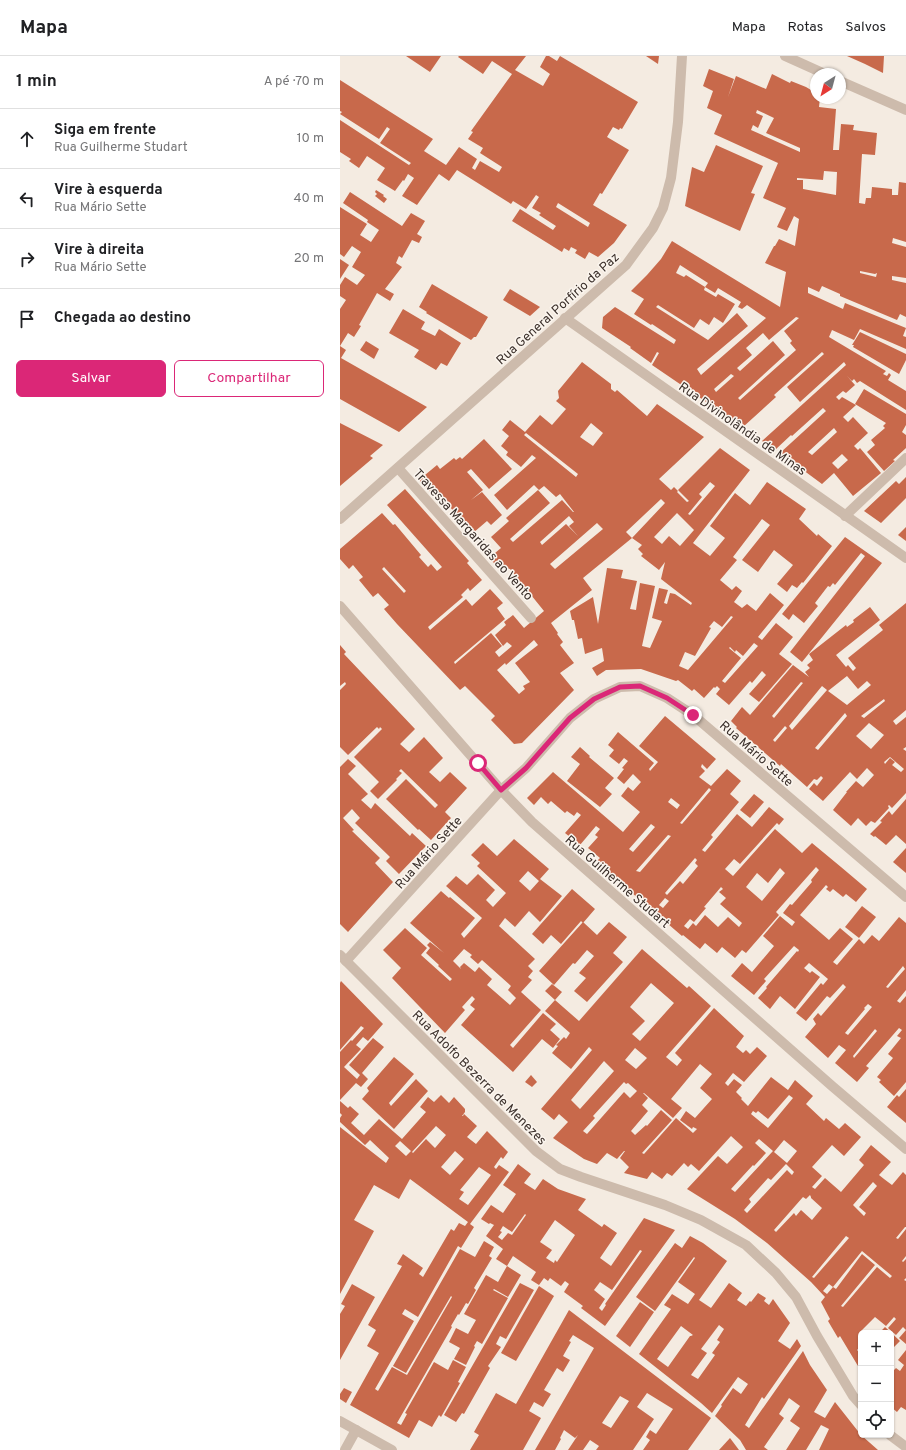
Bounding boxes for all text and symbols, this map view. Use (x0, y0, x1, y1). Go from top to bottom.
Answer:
text: Mapa (20, 16, 68, 40)
text: Mapa (732, 19, 766, 36)
text: Rotas (788, 19, 823, 36)
text: Salvos (845, 19, 886, 36)
north arrow (810, 68, 846, 104)
text: 1 min (16, 71, 57, 93)
text: A pé · 70 m (264, 74, 324, 90)
text: Siga em frente (54, 121, 156, 140)
icon: ahead (16, 128, 38, 150)
text: 10 m (297, 131, 324, 147)
text: Rua Guilherme Studart (54, 140, 188, 156)
text: Vire à esquerda (54, 181, 163, 200)
icon: left (16, 188, 38, 210)
text: 40 m (294, 191, 324, 207)
text: Rua Mário Sette (54, 200, 147, 216)
text: Vire à direita (54, 241, 144, 260)
icon: right (16, 248, 38, 270)
street label: Rua General Porfírio da Paz (494, 250, 623, 369)
text: 20 m (294, 251, 324, 267)
text: Rua Mário Sette (54, 260, 147, 276)
icon: arrive (16, 308, 38, 330)
text: Chegada ao destino (54, 309, 191, 328)
button: Salvar (16, 360, 166, 397)
button: Compartilhar (174, 360, 324, 397)
street label: Rua Divinolândia de Minas (675, 379, 809, 480)
street label: Travessa Margaridas ao Vento (409, 466, 536, 604)
route end (684, 706, 702, 724)
street label: Rua Mário Sette (716, 718, 796, 791)
route start (469, 754, 487, 772)
street label: Rua Mário Sette (393, 814, 466, 893)
street label: Rua Guilherme Studart (561, 833, 672, 932)
street label: Rua Adolfo Bezerra de Menezes (408, 1008, 549, 1149)
map controls (858, 1330, 894, 1438)
button: + (858, 1330, 894, 1366)
button: − (858, 1366, 894, 1402)
button: locate (858, 1402, 894, 1438)

